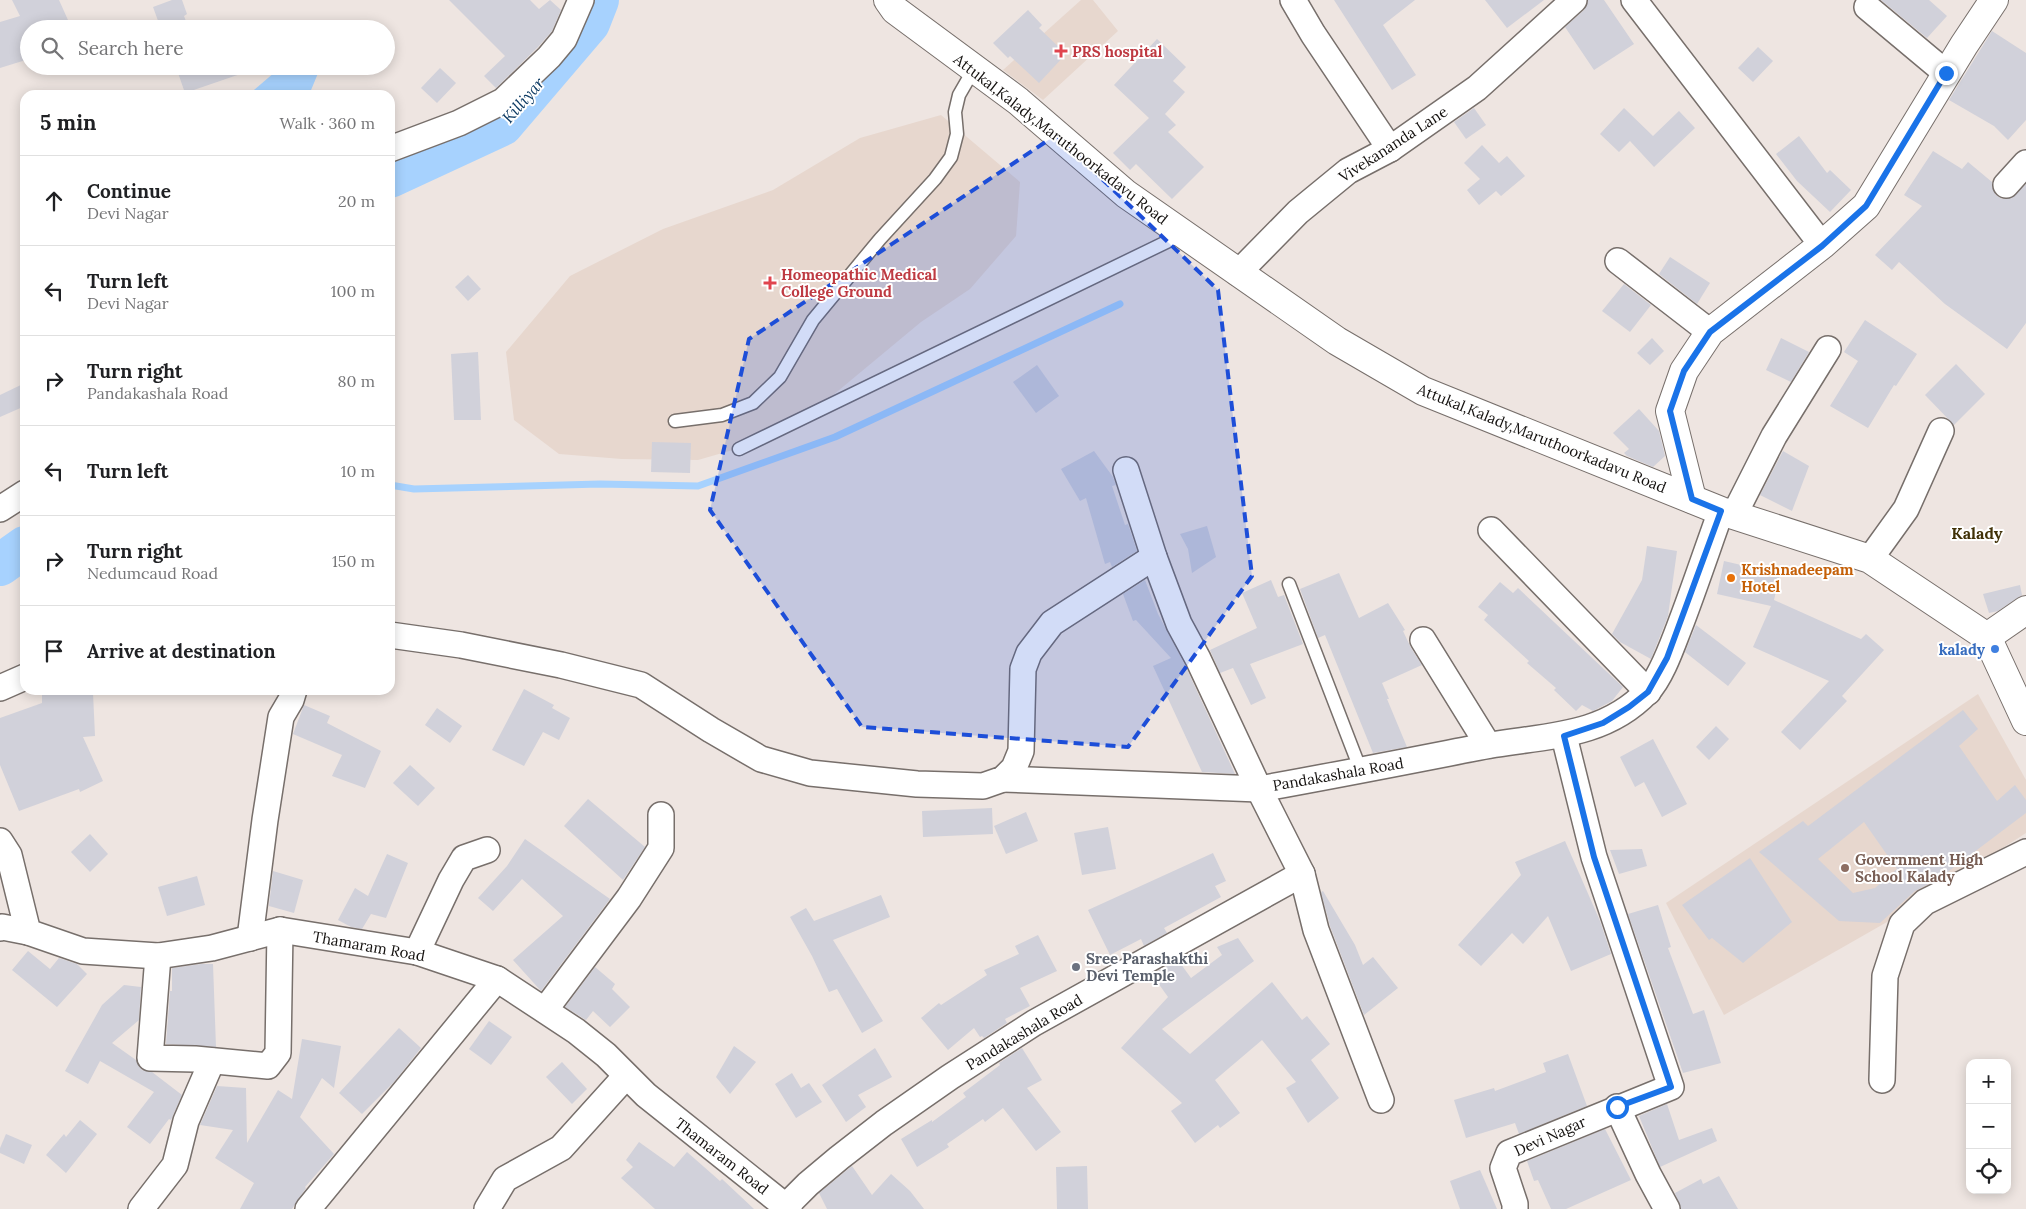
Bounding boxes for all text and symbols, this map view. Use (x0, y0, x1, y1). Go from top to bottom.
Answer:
search box (20, 20, 395, 75)
icon: search (38, 34, 66, 62)
text: Search here (78, 36, 184, 60)
place label: PRS hospital (1072, 42, 1163, 61)
marker: PRS hospital (1054, 44, 1068, 58)
street label: Attukal,Kalady,Maruthoorkadavu Road (949, 49, 1172, 229)
route end (1935, 62, 1958, 85)
water label: Killiyar (498, 73, 549, 127)
street label: Vivekananda Lane (1334, 102, 1451, 187)
text: 5 min (40, 109, 96, 136)
text: Walk · 360 m (279, 113, 375, 133)
text: Continue (87, 179, 171, 203)
icon: ahead (40, 187, 68, 215)
text: 20 m (338, 191, 375, 211)
text: Devi Nagar (87, 203, 169, 223)
place label: Homeopathic Medical College Ground (781, 265, 937, 301)
text: Turn left (87, 269, 168, 293)
marker: Homeopathic Medical College Ground (763, 276, 777, 290)
icon: left (40, 277, 68, 305)
text: 100 m (331, 281, 375, 301)
text: Devi Nagar (87, 293, 169, 313)
text: Turn right (87, 359, 183, 383)
icon: right (40, 367, 68, 395)
text: 80 m (338, 371, 375, 391)
street label: Attukal,Kalady,Maruthoorkadavu Road (1414, 379, 1669, 497)
text: Pandakashala Road (87, 383, 228, 403)
icon: left (40, 457, 68, 485)
text: Turn left (87, 459, 168, 483)
text: 10 m (341, 461, 375, 481)
district label: Kalady (1951, 523, 2003, 543)
text: Turn right (87, 539, 183, 563)
icon: right (40, 547, 68, 575)
text: 150 m (332, 551, 375, 571)
place label: Krishnadeepam Hotel (1741, 560, 1854, 596)
text: Nedumcaud Road (87, 563, 218, 583)
marker: Krishnadeepam Hotel (1725, 572, 1737, 584)
icon: arrive (40, 637, 68, 665)
text: Arrive at destination (87, 639, 276, 663)
place label: kalady (1939, 640, 1986, 659)
marker: kalady (1989, 643, 2001, 655)
street label: Pandakashala Road (1271, 753, 1405, 795)
place label: Government High School Kalady (1855, 850, 1984, 886)
marker: Government High School Kalady (1839, 862, 1851, 874)
street label: Thamaram Road (311, 927, 427, 965)
place label: Sree Parashakthi Devi Temple (1086, 949, 1208, 985)
marker: Sree Parashakthi Devi Temple (1070, 961, 1082, 973)
street label: Pandakashala Road (962, 990, 1086, 1074)
map controls (1966, 1059, 2011, 1194)
button: + (1966, 1059, 2011, 1104)
route start (1606, 1096, 1629, 1119)
button: − (1966, 1104, 2011, 1149)
street label: Devi Nagar (1511, 1112, 1589, 1160)
street label: Thamaram Road (671, 1113, 773, 1199)
button: locate (1966, 1149, 2011, 1194)

